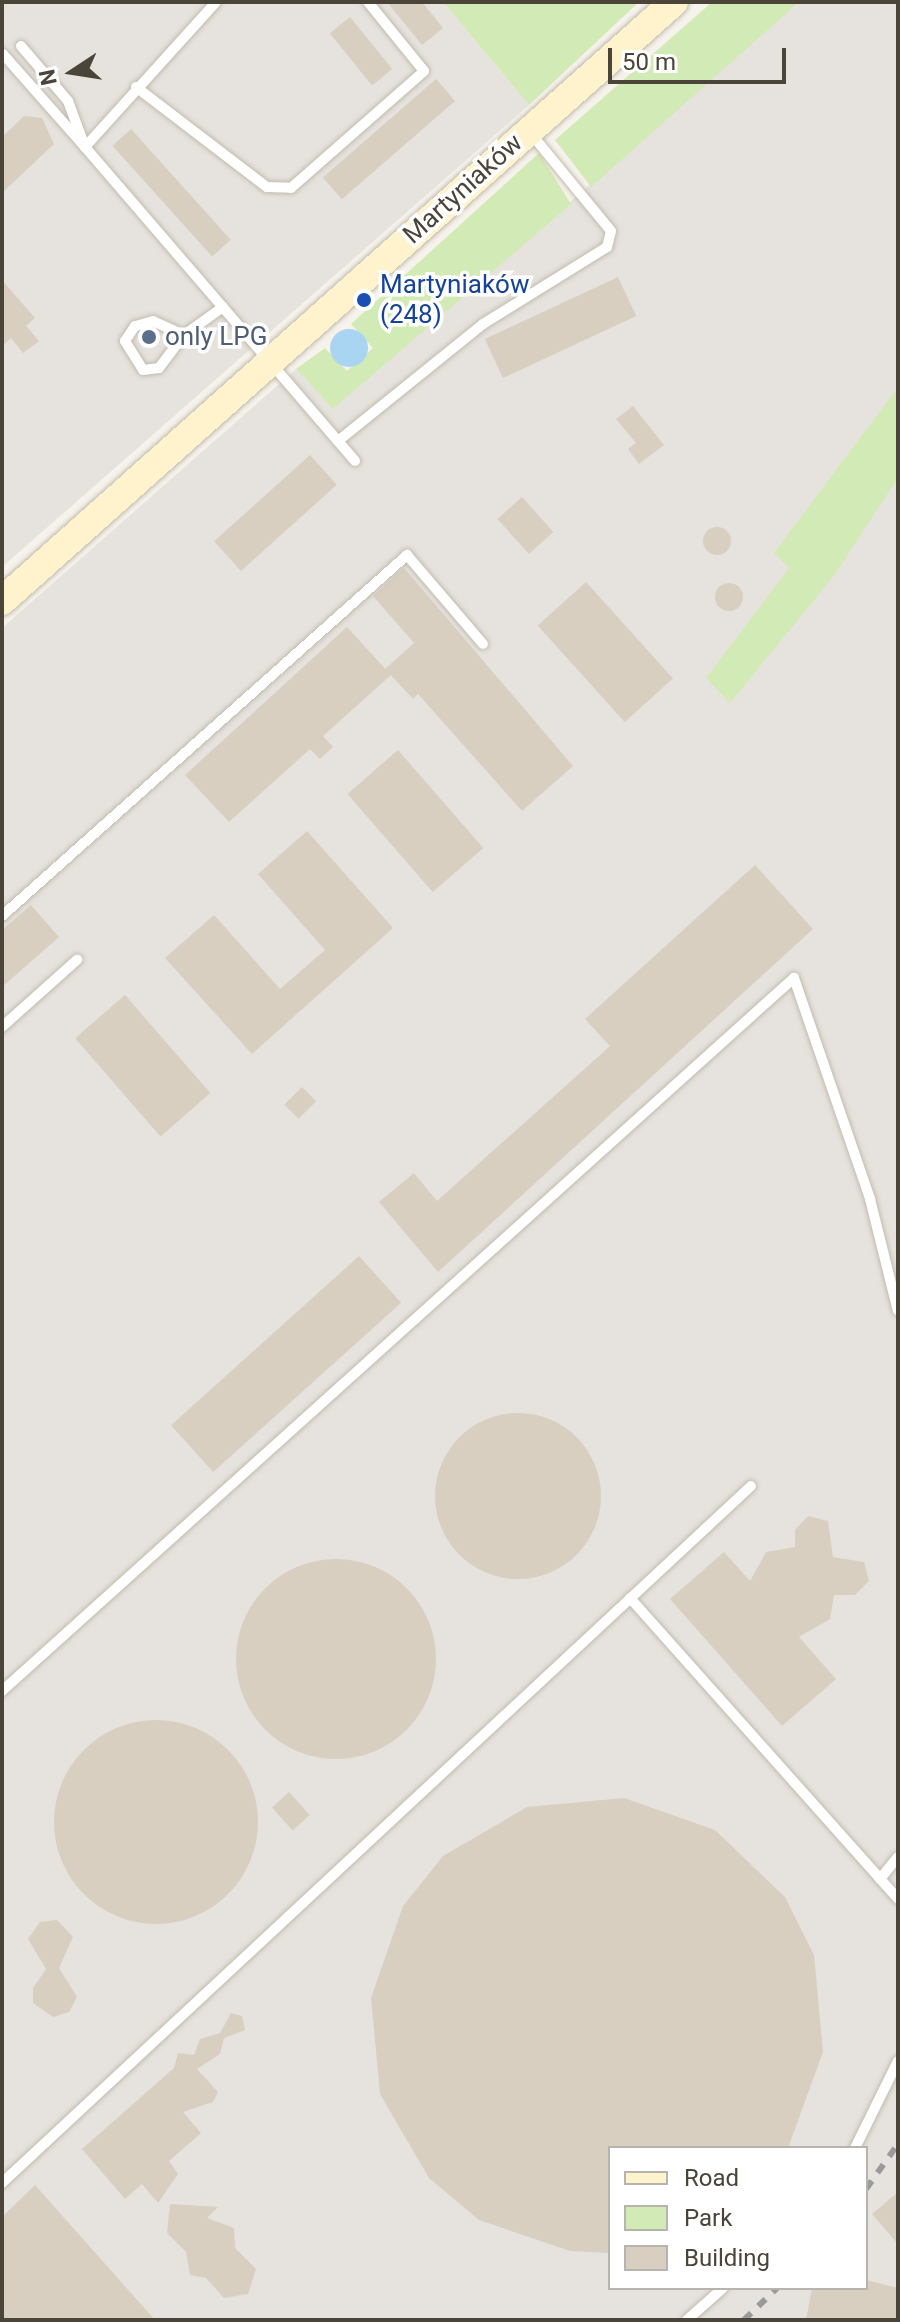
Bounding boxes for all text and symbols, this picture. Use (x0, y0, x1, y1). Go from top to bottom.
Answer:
north arrow (32, 32, 112, 112)
scale bar (612, 32, 790, 82)
text: 50 m (622, 48, 676, 76)
text: N (34, 67, 62, 87)
street label: Martyniaków (397, 127, 529, 251)
place label: Martyniaków (248) (380, 269, 529, 330)
marker: Martyniaków (248) (355, 291, 373, 309)
place label: only LPG (165, 321, 267, 353)
marker: only LPG (140, 328, 158, 346)
legend (608, 2146, 868, 2290)
text: Road (684, 2164, 739, 2192)
text: Park (684, 2204, 732, 2232)
text: Building (684, 2244, 770, 2272)

